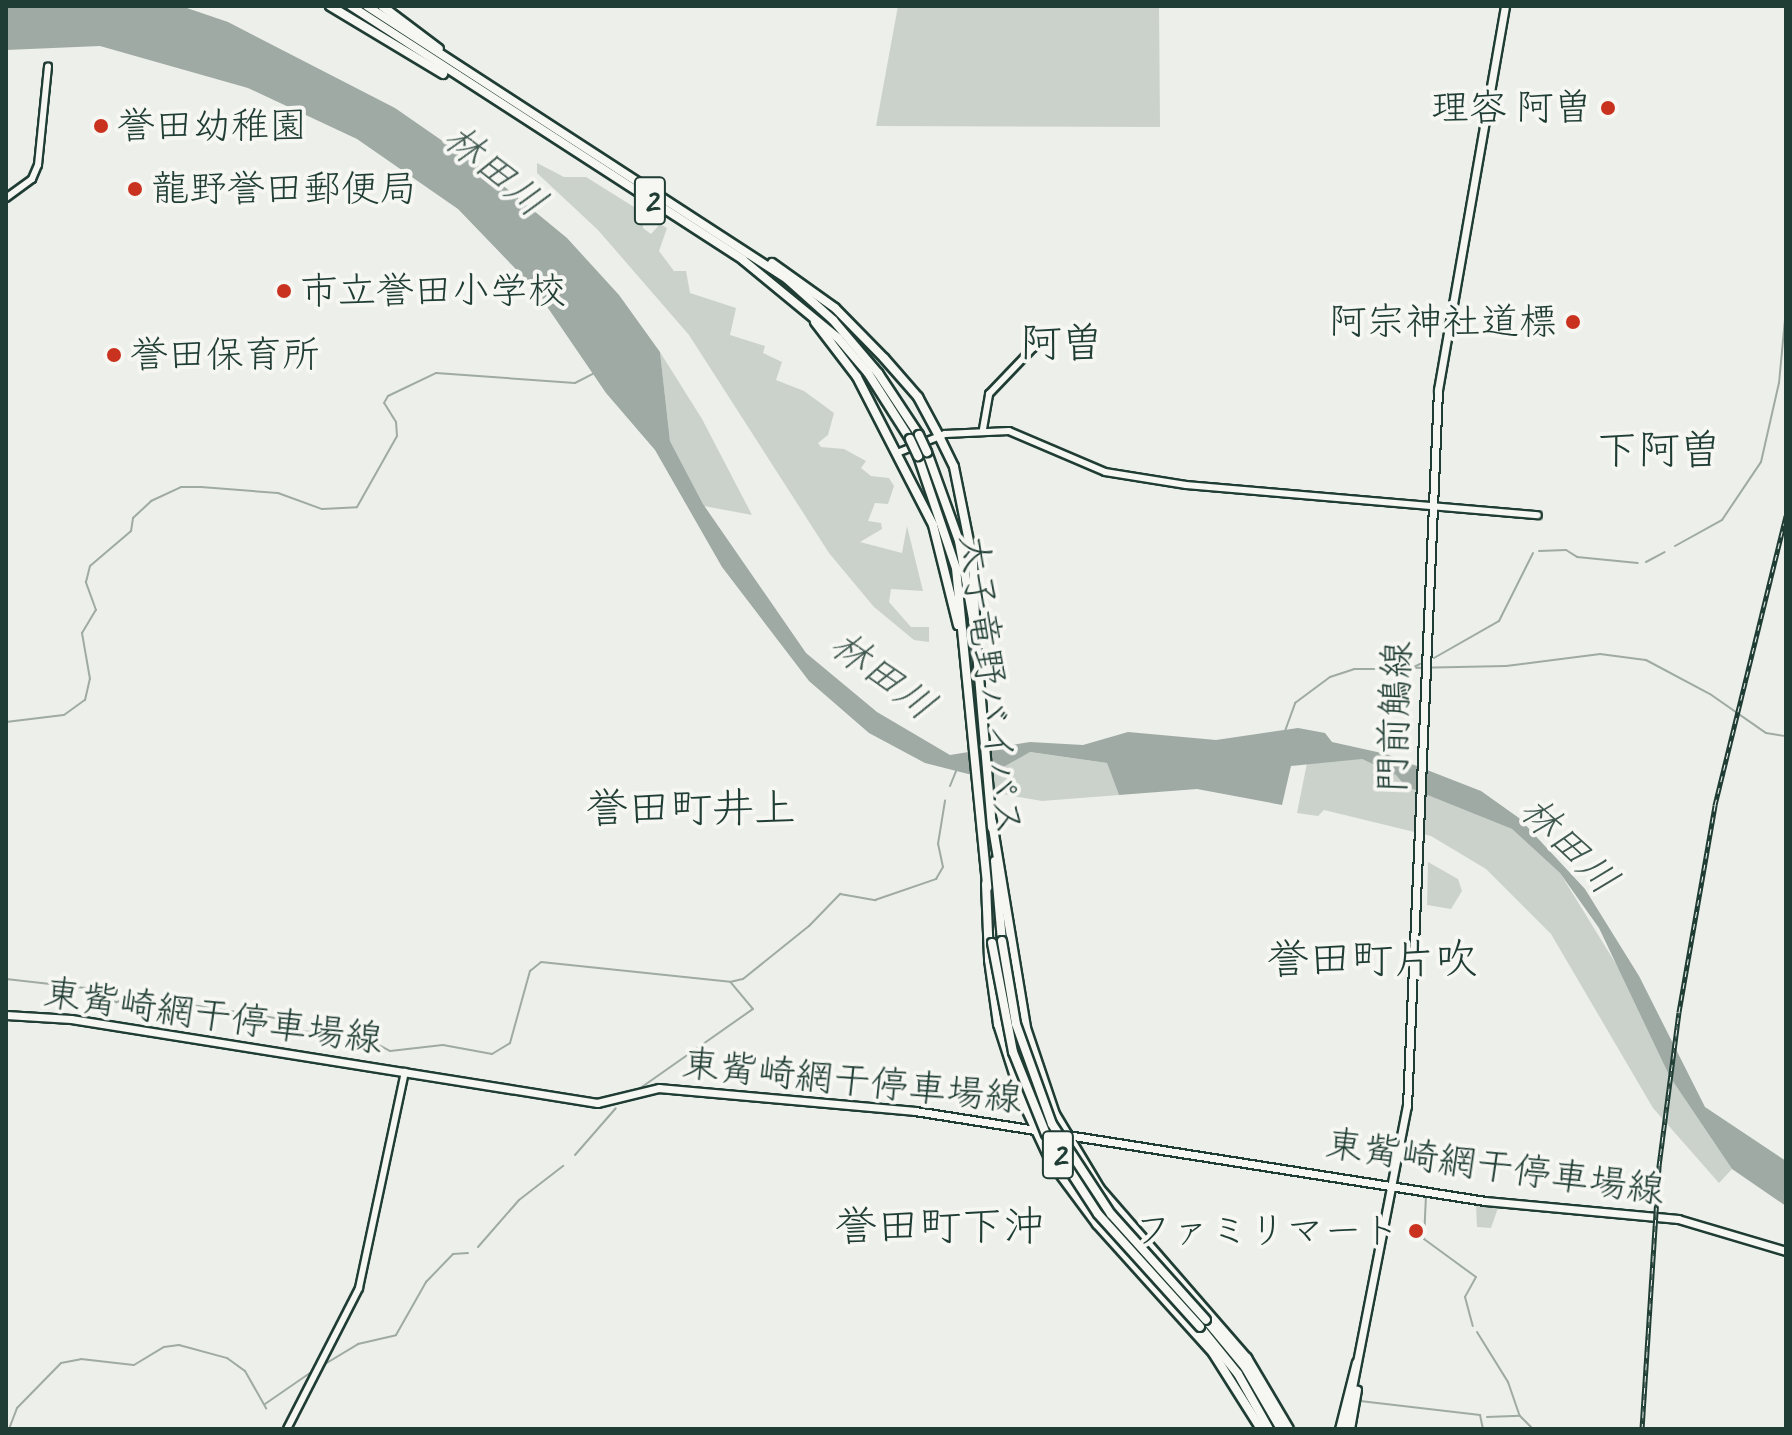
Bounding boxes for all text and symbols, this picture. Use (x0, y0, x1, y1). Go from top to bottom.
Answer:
place label: 理容 阿曽 (1431, 85, 1592, 131)
marker: 理容 阿曽 (1599, 99, 1617, 117)
place label: 誉田幼稚園 (117, 103, 307, 149)
water label: 林田川 (434, 113, 556, 227)
marker: 誉田幼稚園 (92, 117, 110, 135)
place label: 龍野誉田郵便局 (151, 166, 417, 212)
road number: 2 (632, 169, 668, 233)
marker: 龍野誉田郵便局 (126, 180, 144, 198)
place label: 市立誉田小学校 (300, 268, 566, 314)
marker: 市立誉田小学校 (275, 282, 293, 300)
place label: 阿宗神社道標 (1329, 299, 1557, 345)
marker: 阿宗神社道標 (1564, 313, 1582, 331)
district label: 阿曽 (1020, 319, 1104, 369)
place label: 誉田保育所 (130, 332, 320, 378)
marker: 誉田保育所 (105, 346, 123, 364)
district label: 下阿曽 (1596, 426, 1722, 476)
street label: 太子竜野バイパス (950, 531, 1032, 839)
water label: 林田川 (821, 620, 945, 730)
street label: 門前鵤線 (1370, 640, 1420, 794)
district label: 誉田町井上 (586, 784, 796, 834)
water label: 林田川 (1510, 786, 1628, 904)
district label: 誉田町片吹 (1267, 935, 1477, 985)
street label: 東觜崎網干停車場線 (40, 970, 386, 1062)
street label: 東觜崎網干停車場線 (680, 1040, 1024, 1122)
street label: 東觜崎網干停車場線 (1322, 1121, 1668, 1213)
road number: 2 (1040, 1123, 1076, 1187)
district label: 誉田町下沖 (835, 1202, 1045, 1252)
place label: ファミリマート (1134, 1208, 1400, 1254)
marker: ファミリマート (1407, 1222, 1425, 1240)

